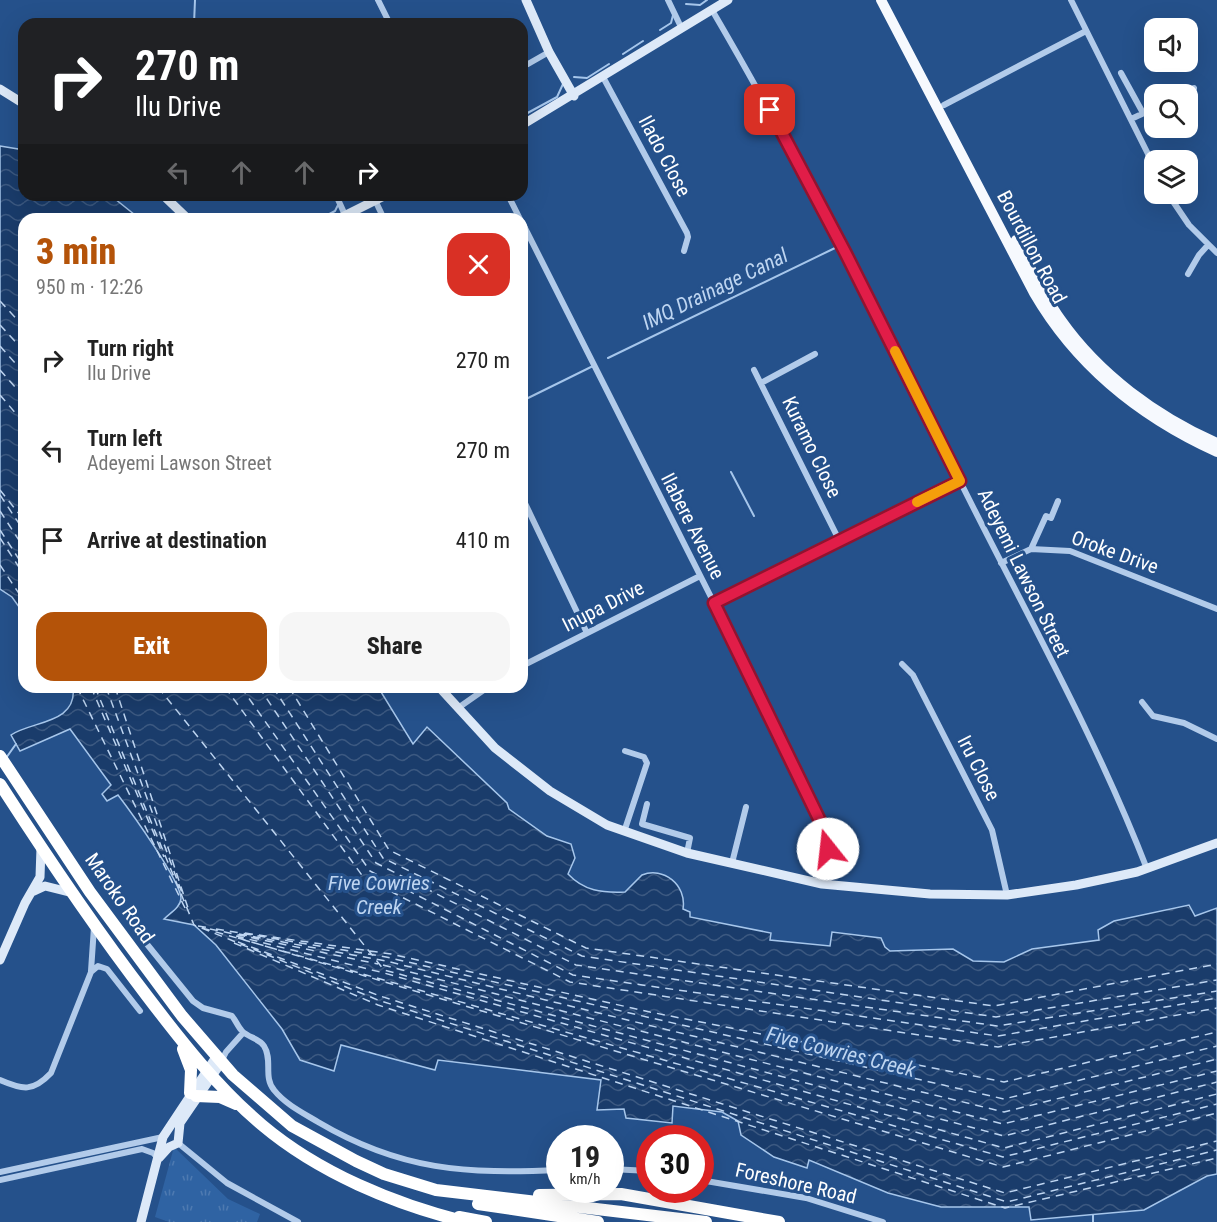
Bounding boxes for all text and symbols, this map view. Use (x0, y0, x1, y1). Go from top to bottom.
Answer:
map controls (1144, 18, 1198, 204)
button: sound (1144, 18, 1198, 72)
text: 270 m (135, 41, 240, 90)
icon: right (36, 42, 114, 120)
pin (744, 84, 795, 135)
button: search (1144, 84, 1198, 138)
text: Ilu Drive (135, 91, 221, 123)
icon: arrive (753, 93, 786, 126)
street label: Ilado Close (634, 111, 696, 201)
button: layers (1144, 150, 1198, 204)
icon: left (162, 156, 195, 189)
icon: ahead (225, 156, 258, 189)
icon: ahead (288, 156, 321, 189)
icon: right (351, 156, 384, 189)
street label: Bourdillon Road (992, 186, 1072, 308)
text: 3 min (36, 231, 116, 273)
button: close (447, 233, 510, 296)
water label: IMQ Drainage Canal (638, 243, 792, 335)
text: 950 m · 12:26 (36, 275, 143, 299)
text: Turn right (87, 336, 174, 361)
icon: right (36, 344, 69, 377)
text: 270 m (456, 348, 510, 373)
text: Ilu Drive (87, 361, 151, 385)
street label: Kuramo Close (777, 392, 847, 502)
text: Turn left (87, 426, 162, 451)
icon: left (36, 434, 69, 467)
text: 270 m (456, 438, 510, 463)
text: Adeyemi Lawson Street (87, 451, 272, 475)
street label: Ilabere Avenue (656, 469, 730, 583)
street label: Adeyemi Lawson Street (973, 485, 1075, 661)
icon: arrive (36, 524, 69, 557)
street label: Oroke Drive (1068, 525, 1162, 579)
text: Arrive at destination (87, 528, 267, 553)
text: 410 m (456, 528, 510, 553)
street label: Inupa Drive (558, 575, 648, 637)
button: Exit (36, 612, 267, 681)
button: Share (279, 612, 510, 681)
street label: Iru Close (952, 731, 1006, 805)
position arrow (796, 817, 860, 881)
street label: Maroko Road (80, 848, 160, 948)
water label: Five Cowries Creek (328, 871, 430, 919)
water label: Five Cowries Creek (764, 1022, 919, 1082)
speed limit sign: 30 (636, 1125, 714, 1203)
text: 19 (570, 1139, 600, 1174)
street label: Foreshore Road (733, 1157, 859, 1209)
text: km/h (570, 1170, 600, 1188)

